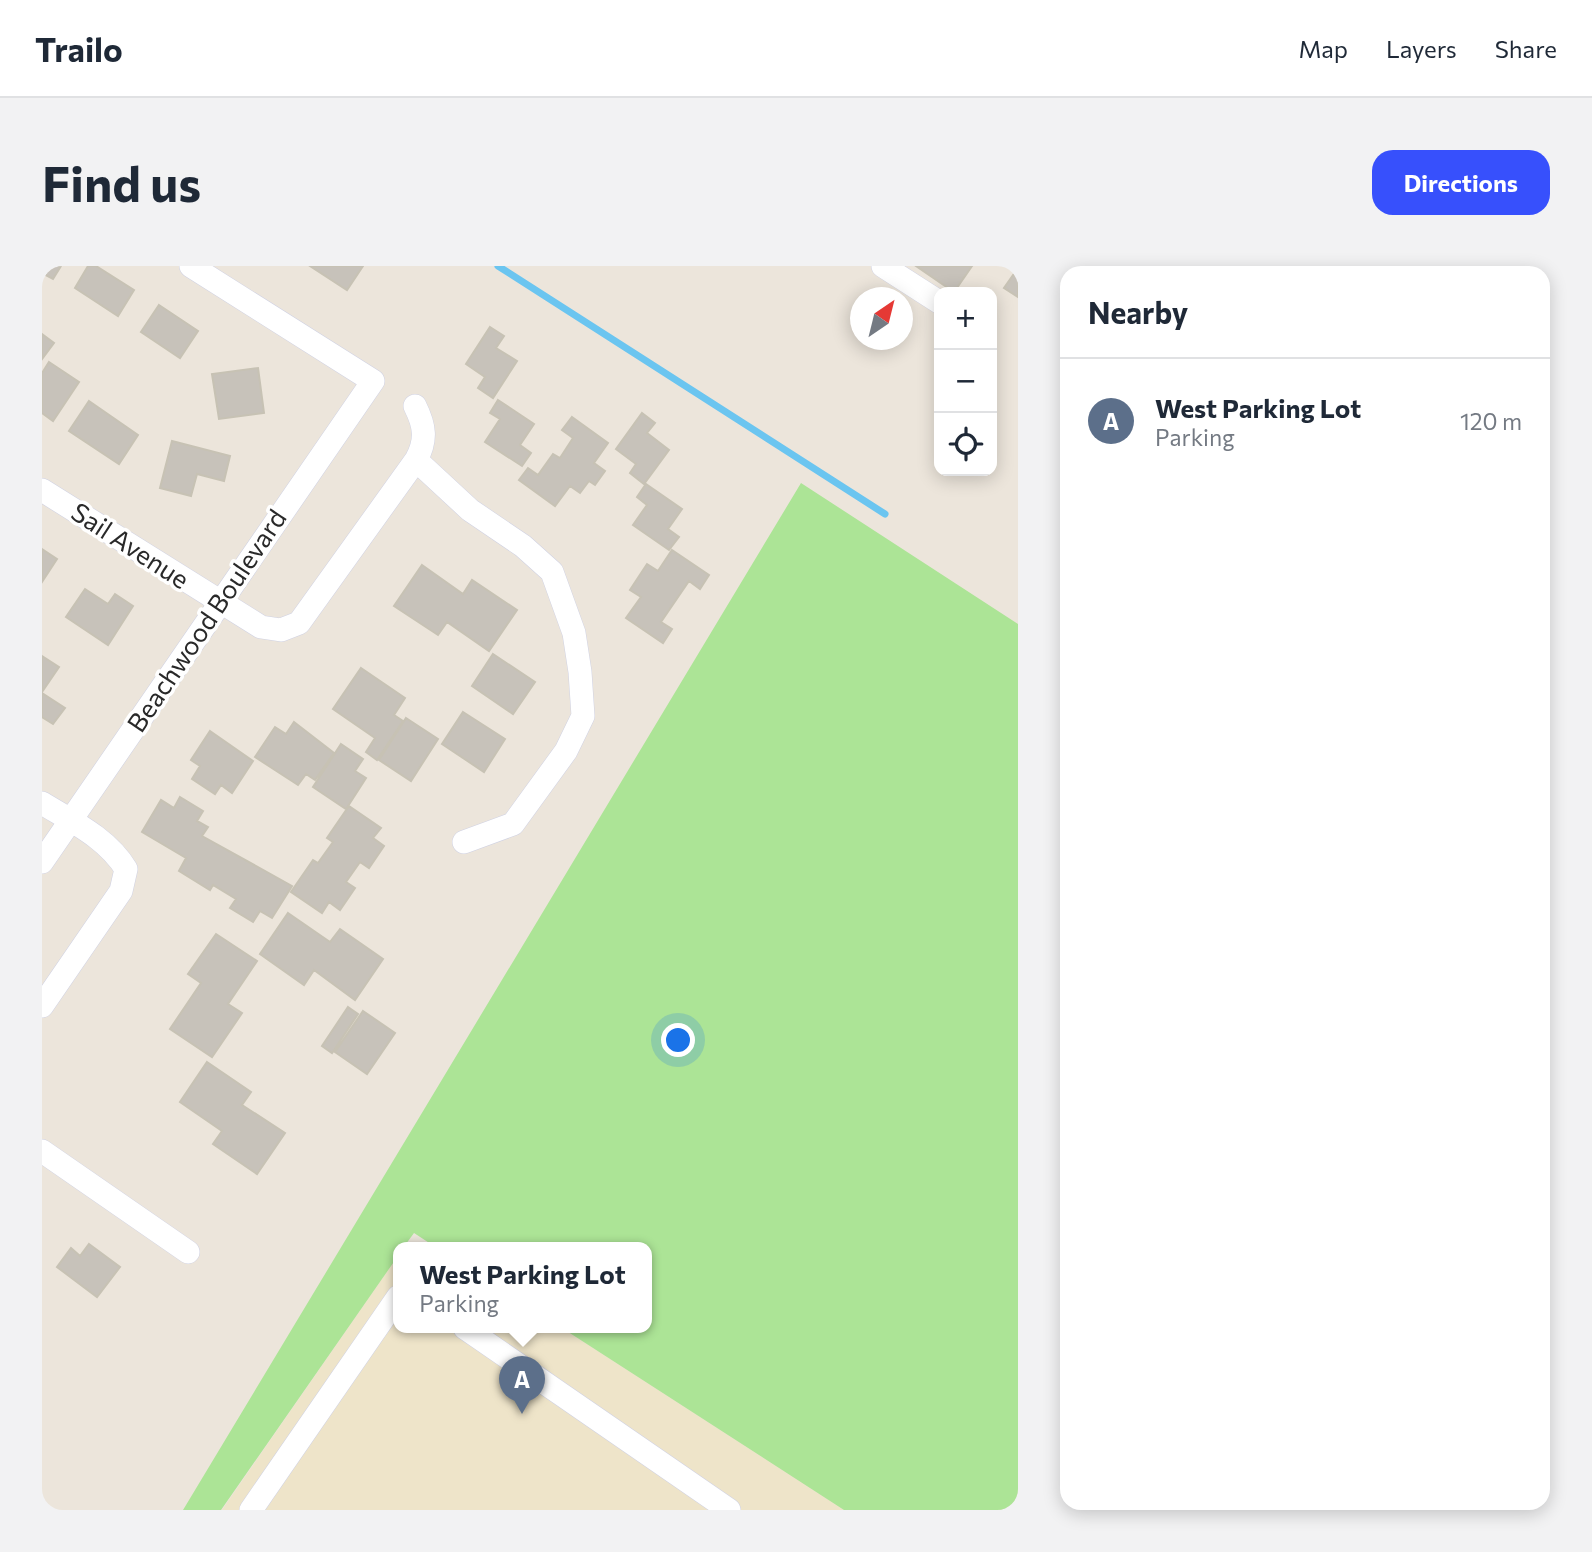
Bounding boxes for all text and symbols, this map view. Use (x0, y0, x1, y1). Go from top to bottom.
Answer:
text: Trailo (35, 28, 123, 69)
text: Map (1299, 34, 1348, 63)
text: Layers (1386, 34, 1457, 63)
text: Share (1495, 34, 1557, 63)
button: Directions (1372, 150, 1550, 215)
text: Find us (42, 152, 201, 212)
north arrow (850, 287, 913, 350)
map controls (934, 287, 997, 476)
button: + (934, 287, 997, 350)
text: Nearby (1088, 293, 1188, 330)
button: − (934, 350, 997, 413)
text: West Parking Lot (1155, 392, 1361, 423)
text: A (1103, 407, 1119, 435)
text: 120 m (1460, 407, 1522, 435)
button: locate (934, 413, 997, 476)
text: Parking (1155, 423, 1235, 451)
street label: Sail Avenue (66, 495, 195, 594)
street label: Beachwood Boulevard (120, 503, 292, 737)
your location (661, 1023, 695, 1057)
popup (393, 1242, 652, 1333)
text: West Parking Lot (419, 1258, 626, 1289)
text: Parking (419, 1289, 499, 1317)
pin: A (499, 1356, 545, 1414)

